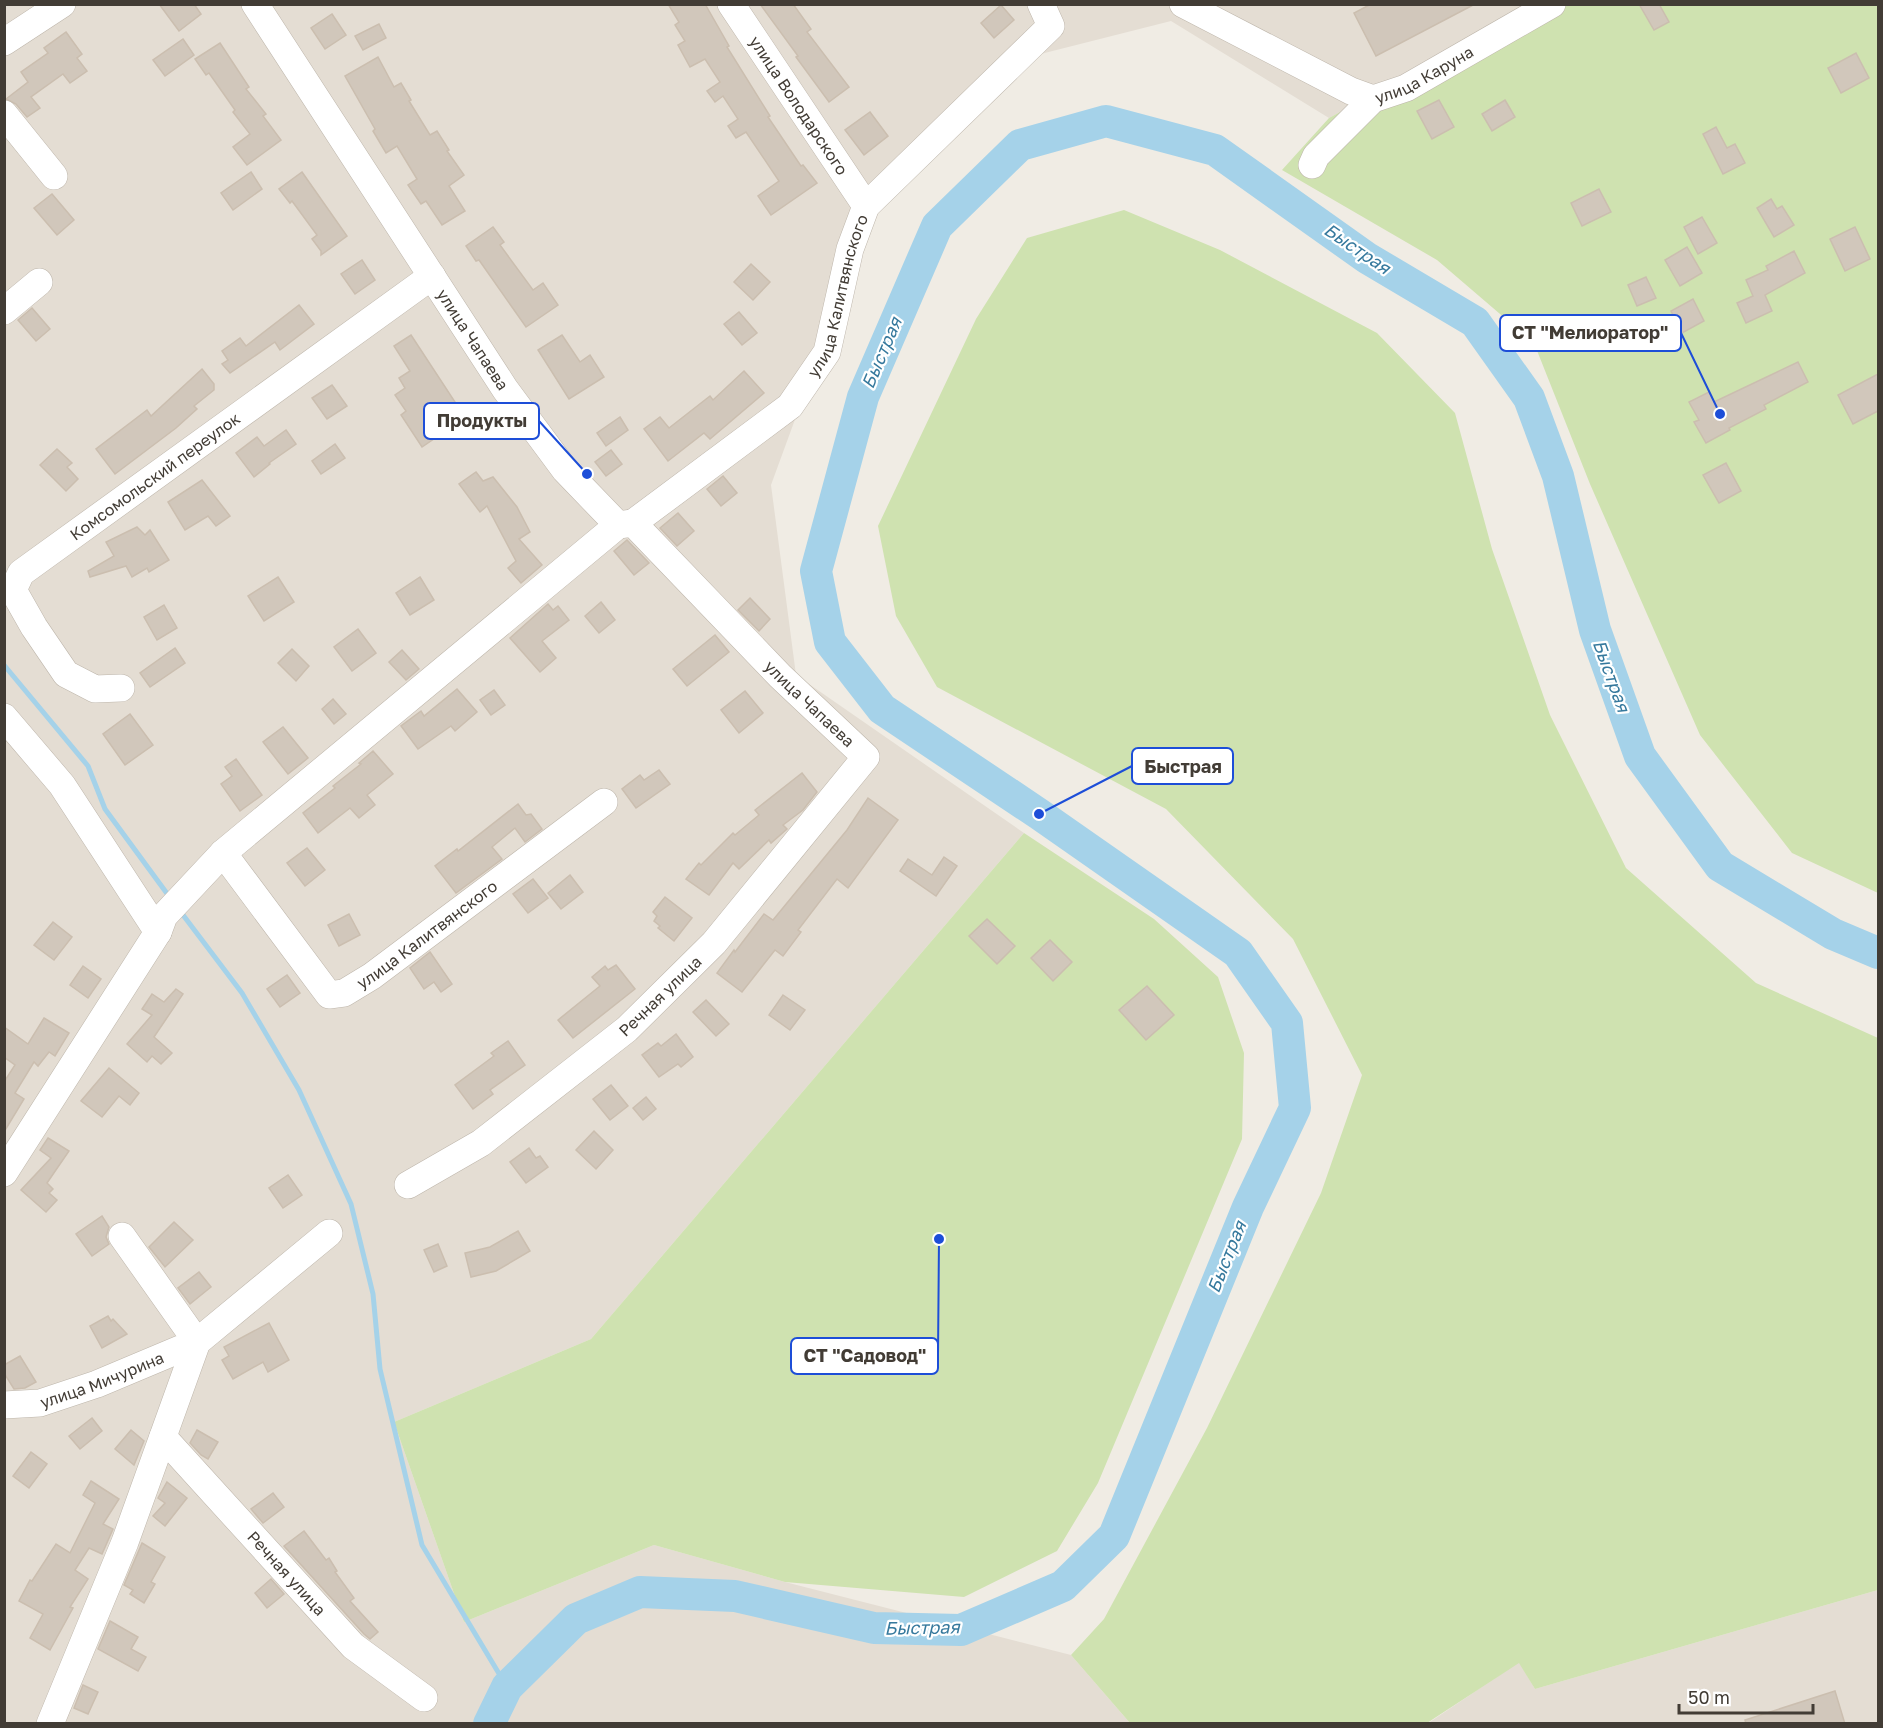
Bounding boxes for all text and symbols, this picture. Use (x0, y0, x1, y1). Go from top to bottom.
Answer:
street label: улица Володарского (745, 32, 852, 179)
street label: улица Каруна (1372, 41, 1477, 108)
street label: улица Калитвянского (803, 212, 872, 381)
water label: Быстрая (1320, 218, 1396, 279)
street label: улица Чапаева (433, 285, 513, 394)
water label: Быстрая (856, 312, 907, 392)
callout: СТ "Мелиоратор" (1500, 315, 1681, 351)
text: СТ "Мелиоратор" (1512, 321, 1668, 343)
callout: Продукты (424, 403, 539, 439)
street label: Комсомольский переулок (66, 408, 244, 545)
text: Продукты (437, 409, 527, 431)
water label: Быстрая (1589, 637, 1636, 716)
street label: улица Чапаева (760, 656, 859, 751)
callout: Быстрая (1132, 748, 1233, 784)
text: Быстрая (1144, 755, 1222, 777)
street label: улица Калитвянского (353, 876, 501, 993)
street label: Речная улица (614, 952, 706, 1040)
water label: Быстрая (1202, 1216, 1251, 1296)
callout: СТ "Садовод" (791, 1338, 938, 1374)
text: СТ "Садовод" (804, 1344, 926, 1366)
street label: улица Мичурина (37, 1347, 167, 1412)
street label: Речная улица (243, 1527, 330, 1620)
water label: Быстрая (884, 1615, 962, 1639)
scale bar (1679, 1677, 1812, 1715)
text: 50 m (1688, 1686, 1730, 1708)

